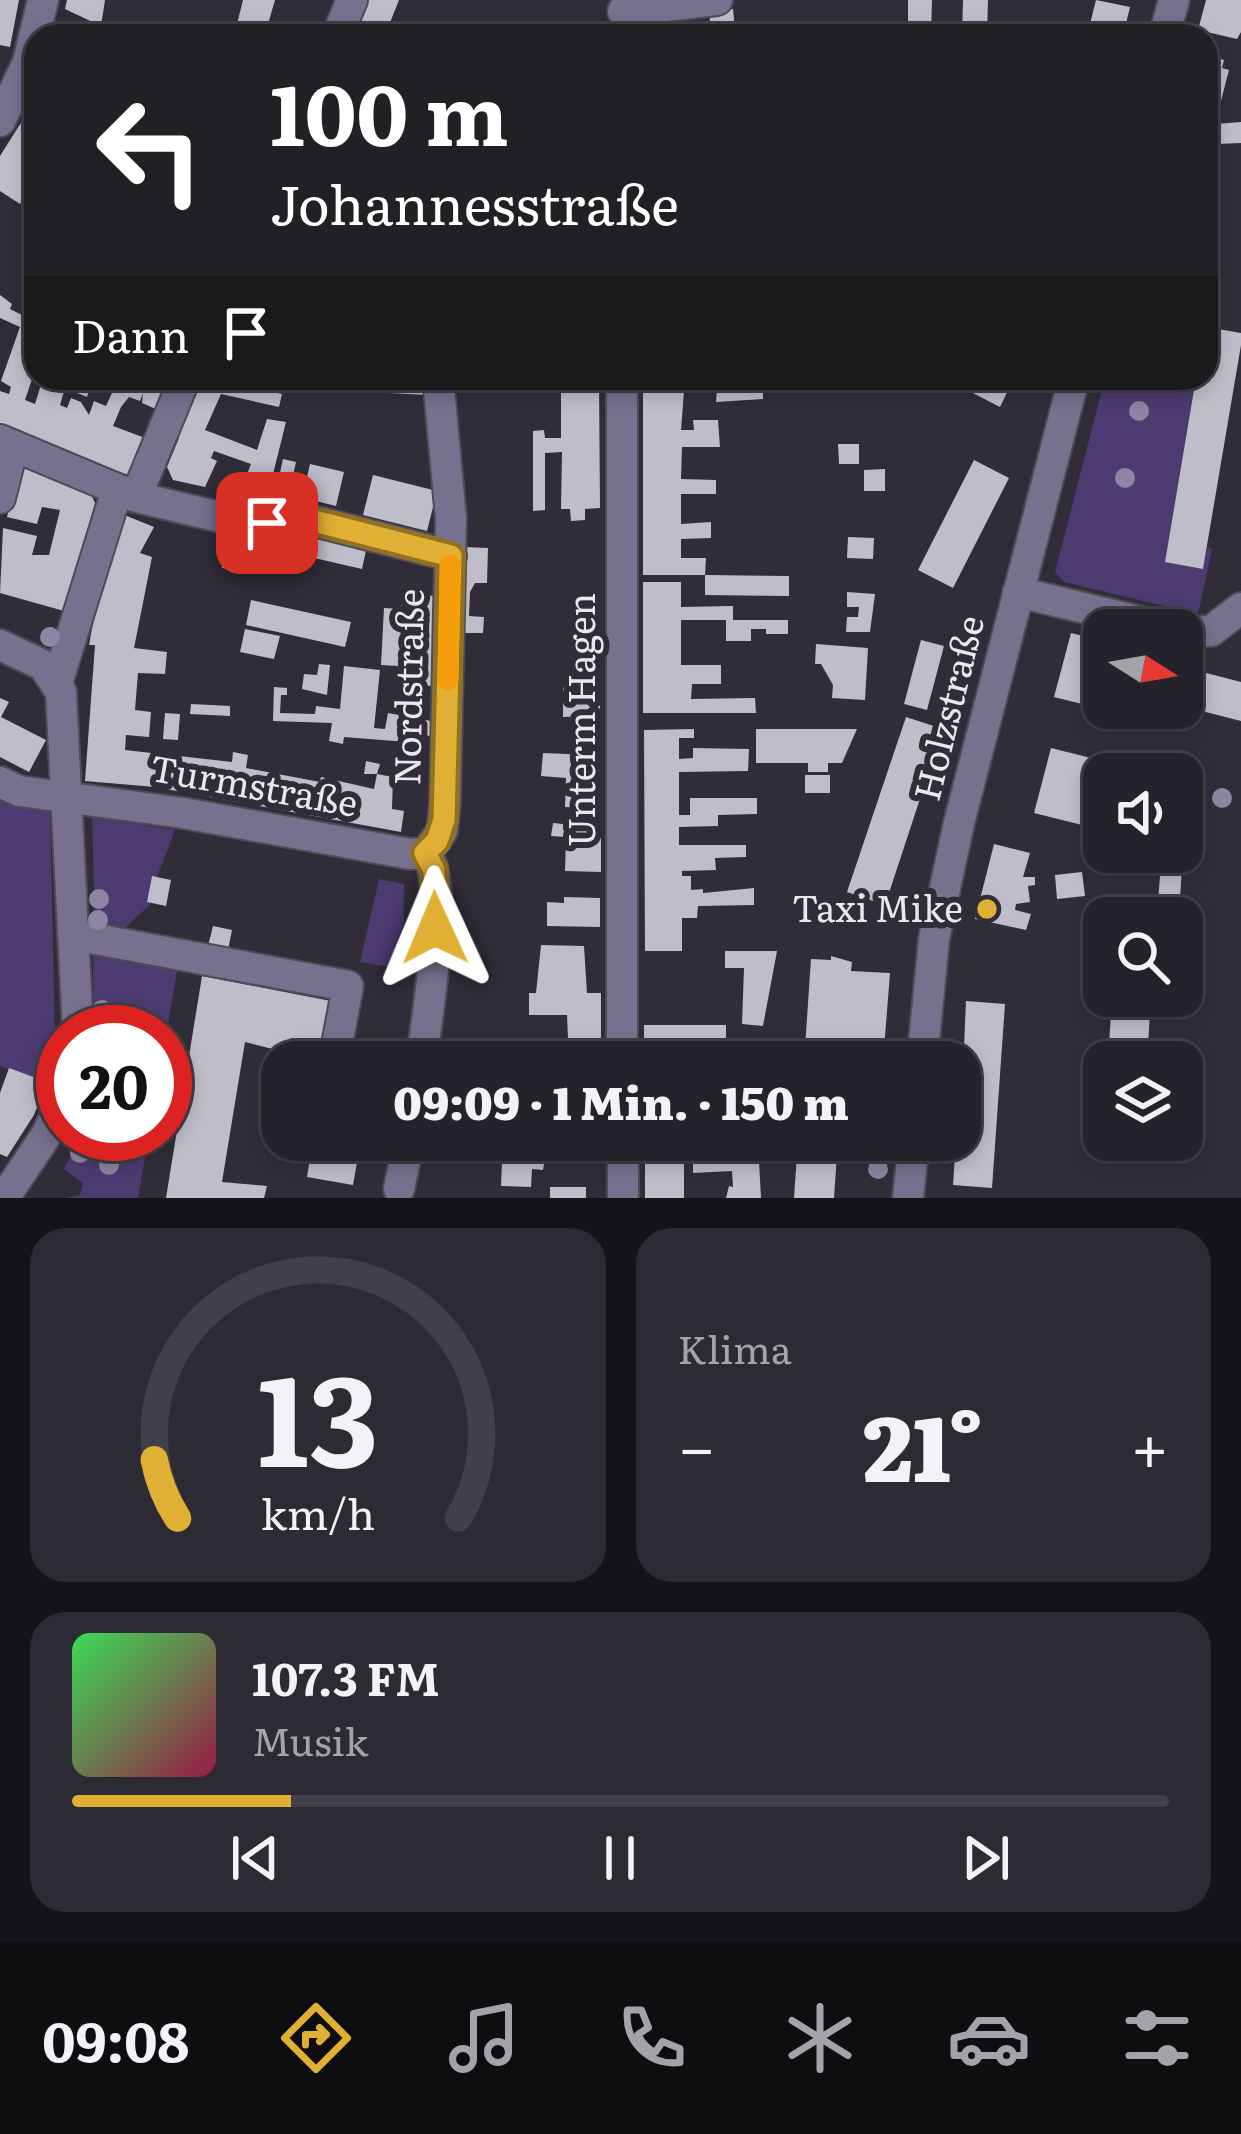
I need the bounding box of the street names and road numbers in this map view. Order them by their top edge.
street label: Nordstraße [378,588,435,786]
street label: Unterm Hagen [553,593,606,847]
street label: Holzstraße [898,609,995,806]
street label: Turmstraße [147,739,362,828]

